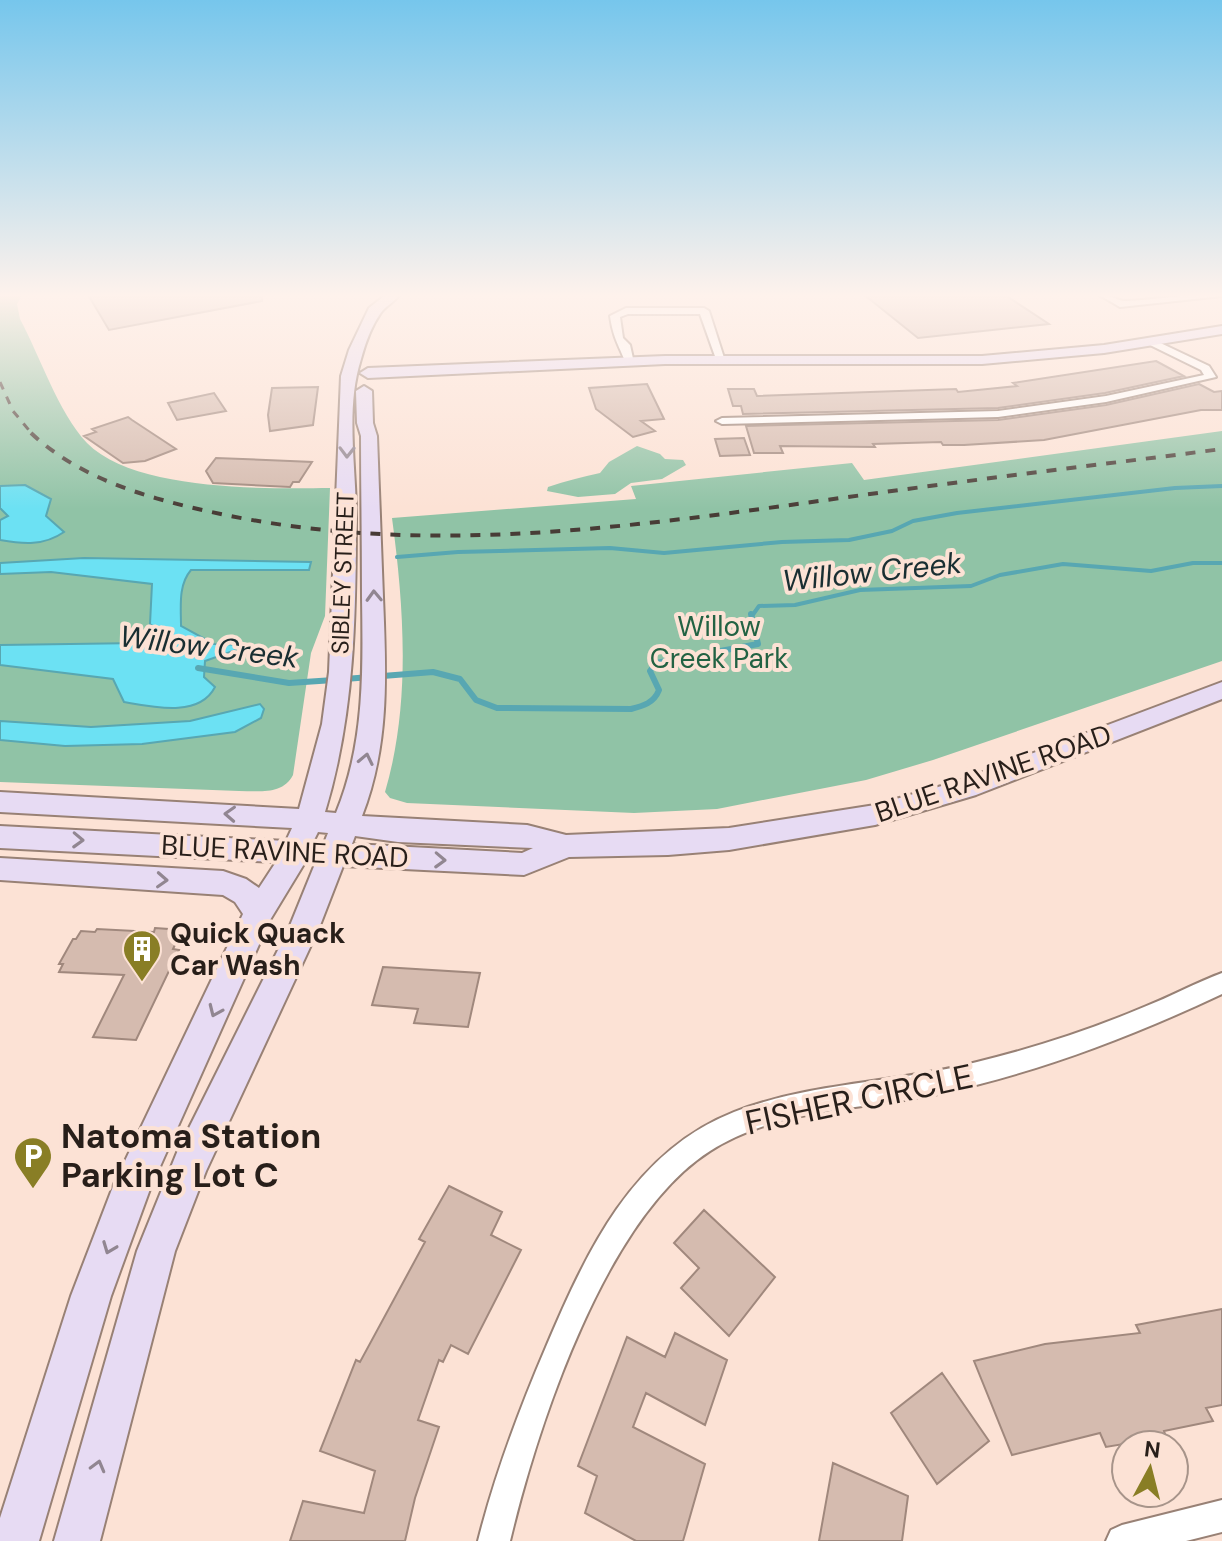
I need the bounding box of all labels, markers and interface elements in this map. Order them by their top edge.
one-way arrow [338,446,356,459]
street label: SIBLEY STREET [324,491,361,655]
water label: Willow Creek [780,543,964,600]
one-way arrow [366,589,383,602]
park label: Willow Creek Park [650,608,788,677]
water label: Willow Creek [117,616,301,677]
street label: BLUE RAVINE ROAD [870,716,1116,831]
one-way arrow [357,753,374,767]
one-way arrow [223,806,236,823]
street label: BLUE RAVINE ROAD [160,827,410,876]
one-way arrow [72,831,85,848]
one-way arrow [434,851,447,868]
one-way arrow [156,871,169,888]
place label: Quick Quack Car Wash [170,915,345,984]
building icon: Quick Quack Car Wash [121,928,163,983]
one-way arrow [209,1002,225,1017]
street label: FISHER CIRCLE [741,1053,977,1146]
place label: Natoma Station Parking Lot C [61,1114,321,1198]
parking icon: Natoma Station Parking Lot C [12,1135,54,1190]
one-way arrow [102,1240,119,1254]
north arrow [1110,1429,1190,1509]
text: N [1143,1434,1162,1465]
one-way arrow [89,1459,105,1473]

